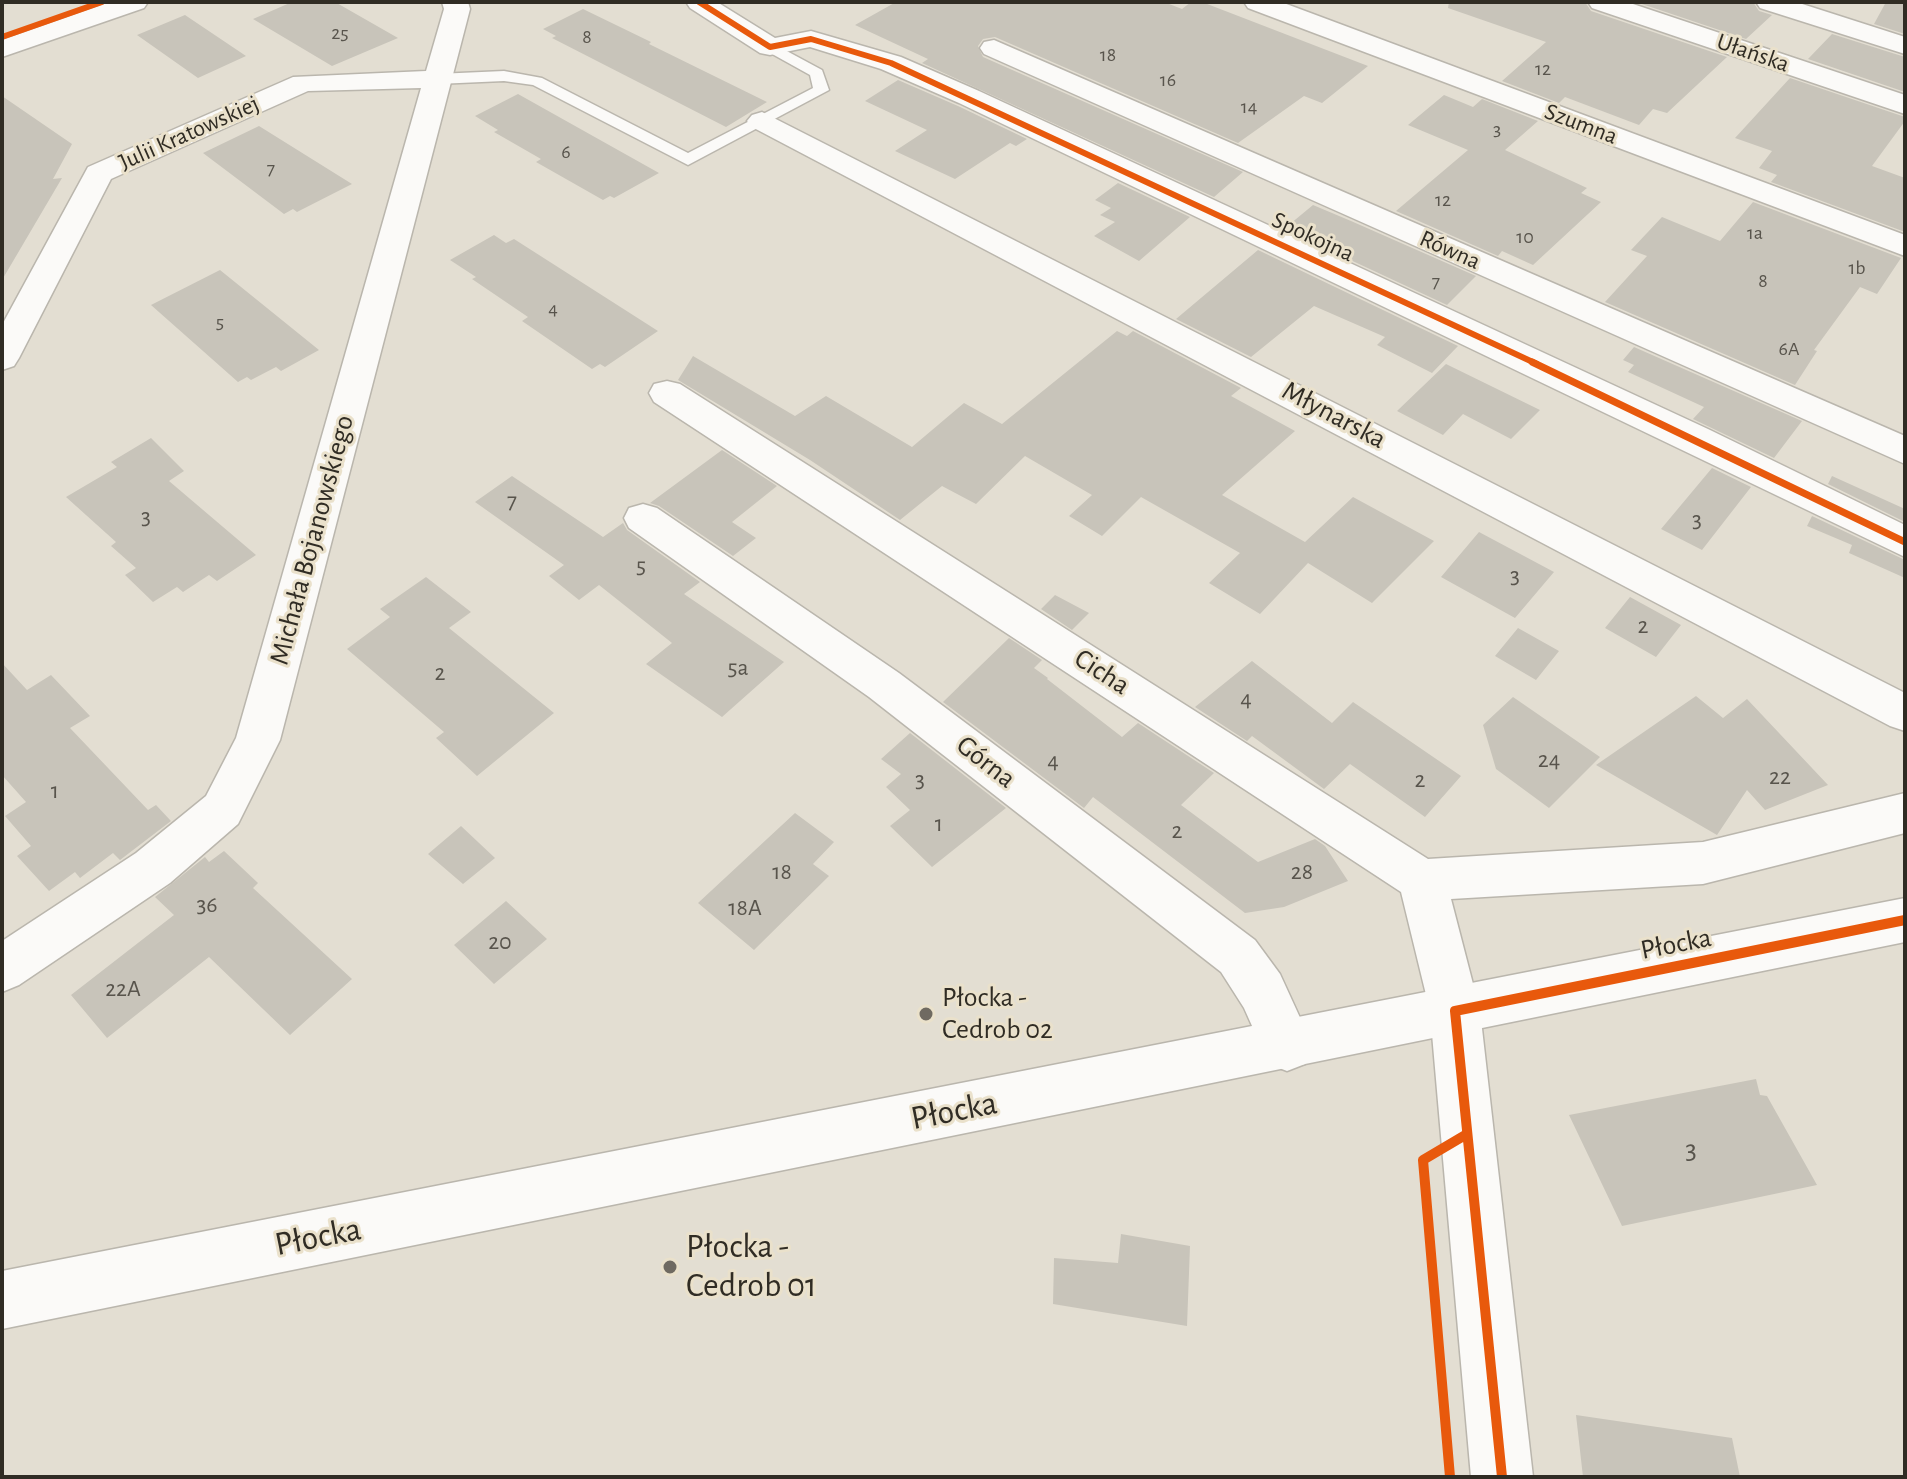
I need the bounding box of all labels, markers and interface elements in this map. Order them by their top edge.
house number: 25 [331,21,349,45]
house number: 8 [582,25,592,49]
street label: Ułańska [1713,27,1793,79]
house number: 18 [1100,43,1116,67]
house number: 12 [1535,57,1551,81]
house number: 16 [1160,68,1176,92]
street label: Julii Kratowskiej [114,89,264,177]
house number: 14 [1241,95,1257,119]
street label: Szumna [1541,97,1621,151]
house number: 3 [1493,117,1501,141]
house number: 6 [561,140,571,164]
house number: 7 [267,157,275,181]
house number: 12 [1435,188,1451,212]
street label: Spokojna [1267,205,1359,269]
house number: 1a [1747,221,1763,245]
street label: Równa [1415,224,1485,276]
house number: 10 [1516,225,1534,249]
house number: 1b [1848,256,1866,280]
house number: 8 [1758,269,1768,293]
house number: 7 [1432,270,1440,294]
house number: 4 [548,297,558,321]
house number: 5 [216,310,224,334]
house number: 6A [1779,337,1799,361]
street label: Młynarska [1276,374,1392,456]
street label: Michała Bojanowskiego [262,411,362,669]
house number: 7 [507,487,517,515]
house number: 3 [141,503,151,531]
house number: 3 [1692,506,1702,534]
house number: 5 [636,552,646,580]
house number: 3 [1510,562,1520,590]
house number: 2 [1638,612,1648,640]
street label: Cicha [1068,642,1136,702]
house number: 5a [727,654,749,682]
house number: 2 [435,659,445,687]
house number: 4 [1240,685,1252,713]
street label: Górna [950,728,1022,796]
house number: 24 [1538,746,1560,774]
house number: 4 [1047,747,1059,775]
house number: 22 [1769,763,1791,791]
house number: 3 [915,766,925,794]
house number: 2 [1415,766,1425,794]
house number: 1 [51,777,59,805]
house number: 1 [935,810,943,838]
house number: 2 [1172,817,1182,845]
house number: 18 [772,858,792,886]
house number: 28 [1291,858,1313,886]
house number: 36 [196,891,218,919]
house number: 18A [728,894,762,922]
street label: Płocka [1638,921,1714,967]
house number: 20 [488,928,512,956]
house number: 22A [105,975,141,1003]
place label: Płocka - Cedrob 02 [942,981,1053,1047]
marker: Płocka - Cedrob 02 [917,1005,935,1023]
street label: Płocka [907,1083,1001,1139]
house number: 3 [1685,1133,1697,1167]
street label: Płocka [271,1209,365,1265]
place label: Płocka - Cedrob 01 [686,1227,817,1306]
marker: Płocka - Cedrob 01 [661,1258,679,1276]

